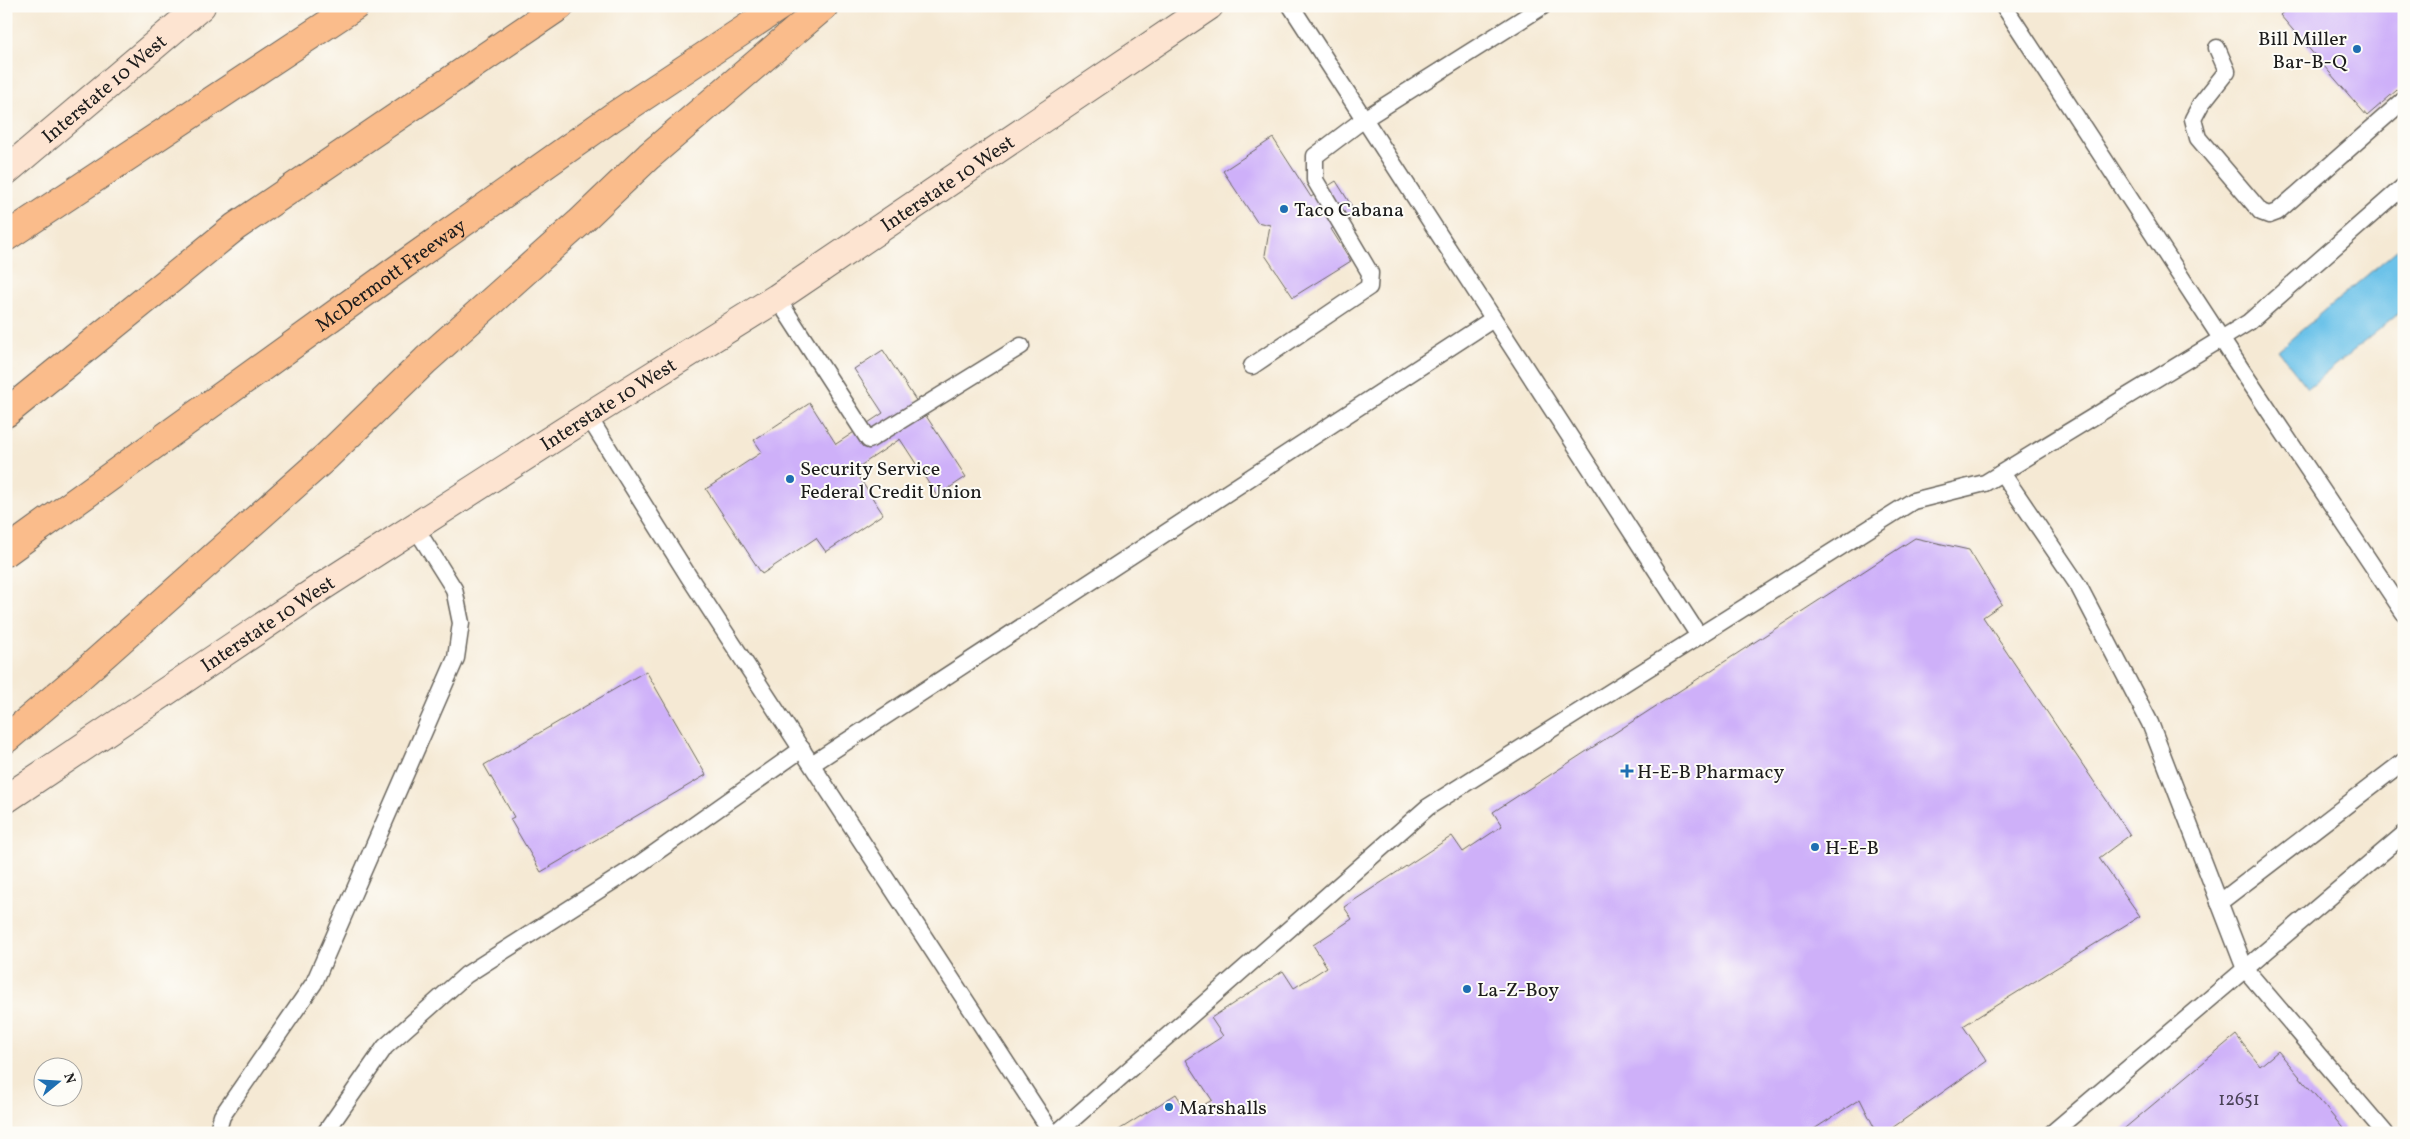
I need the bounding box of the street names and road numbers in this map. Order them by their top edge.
street label: Interstate 10 West [36,29,174,151]
street label: Interstate 10 West [876,129,1021,240]
street label: McDermott Freeway [310,213,473,340]
street label: Interstate 10 West [535,352,682,459]
street label: Interstate 10 West [196,570,341,680]

